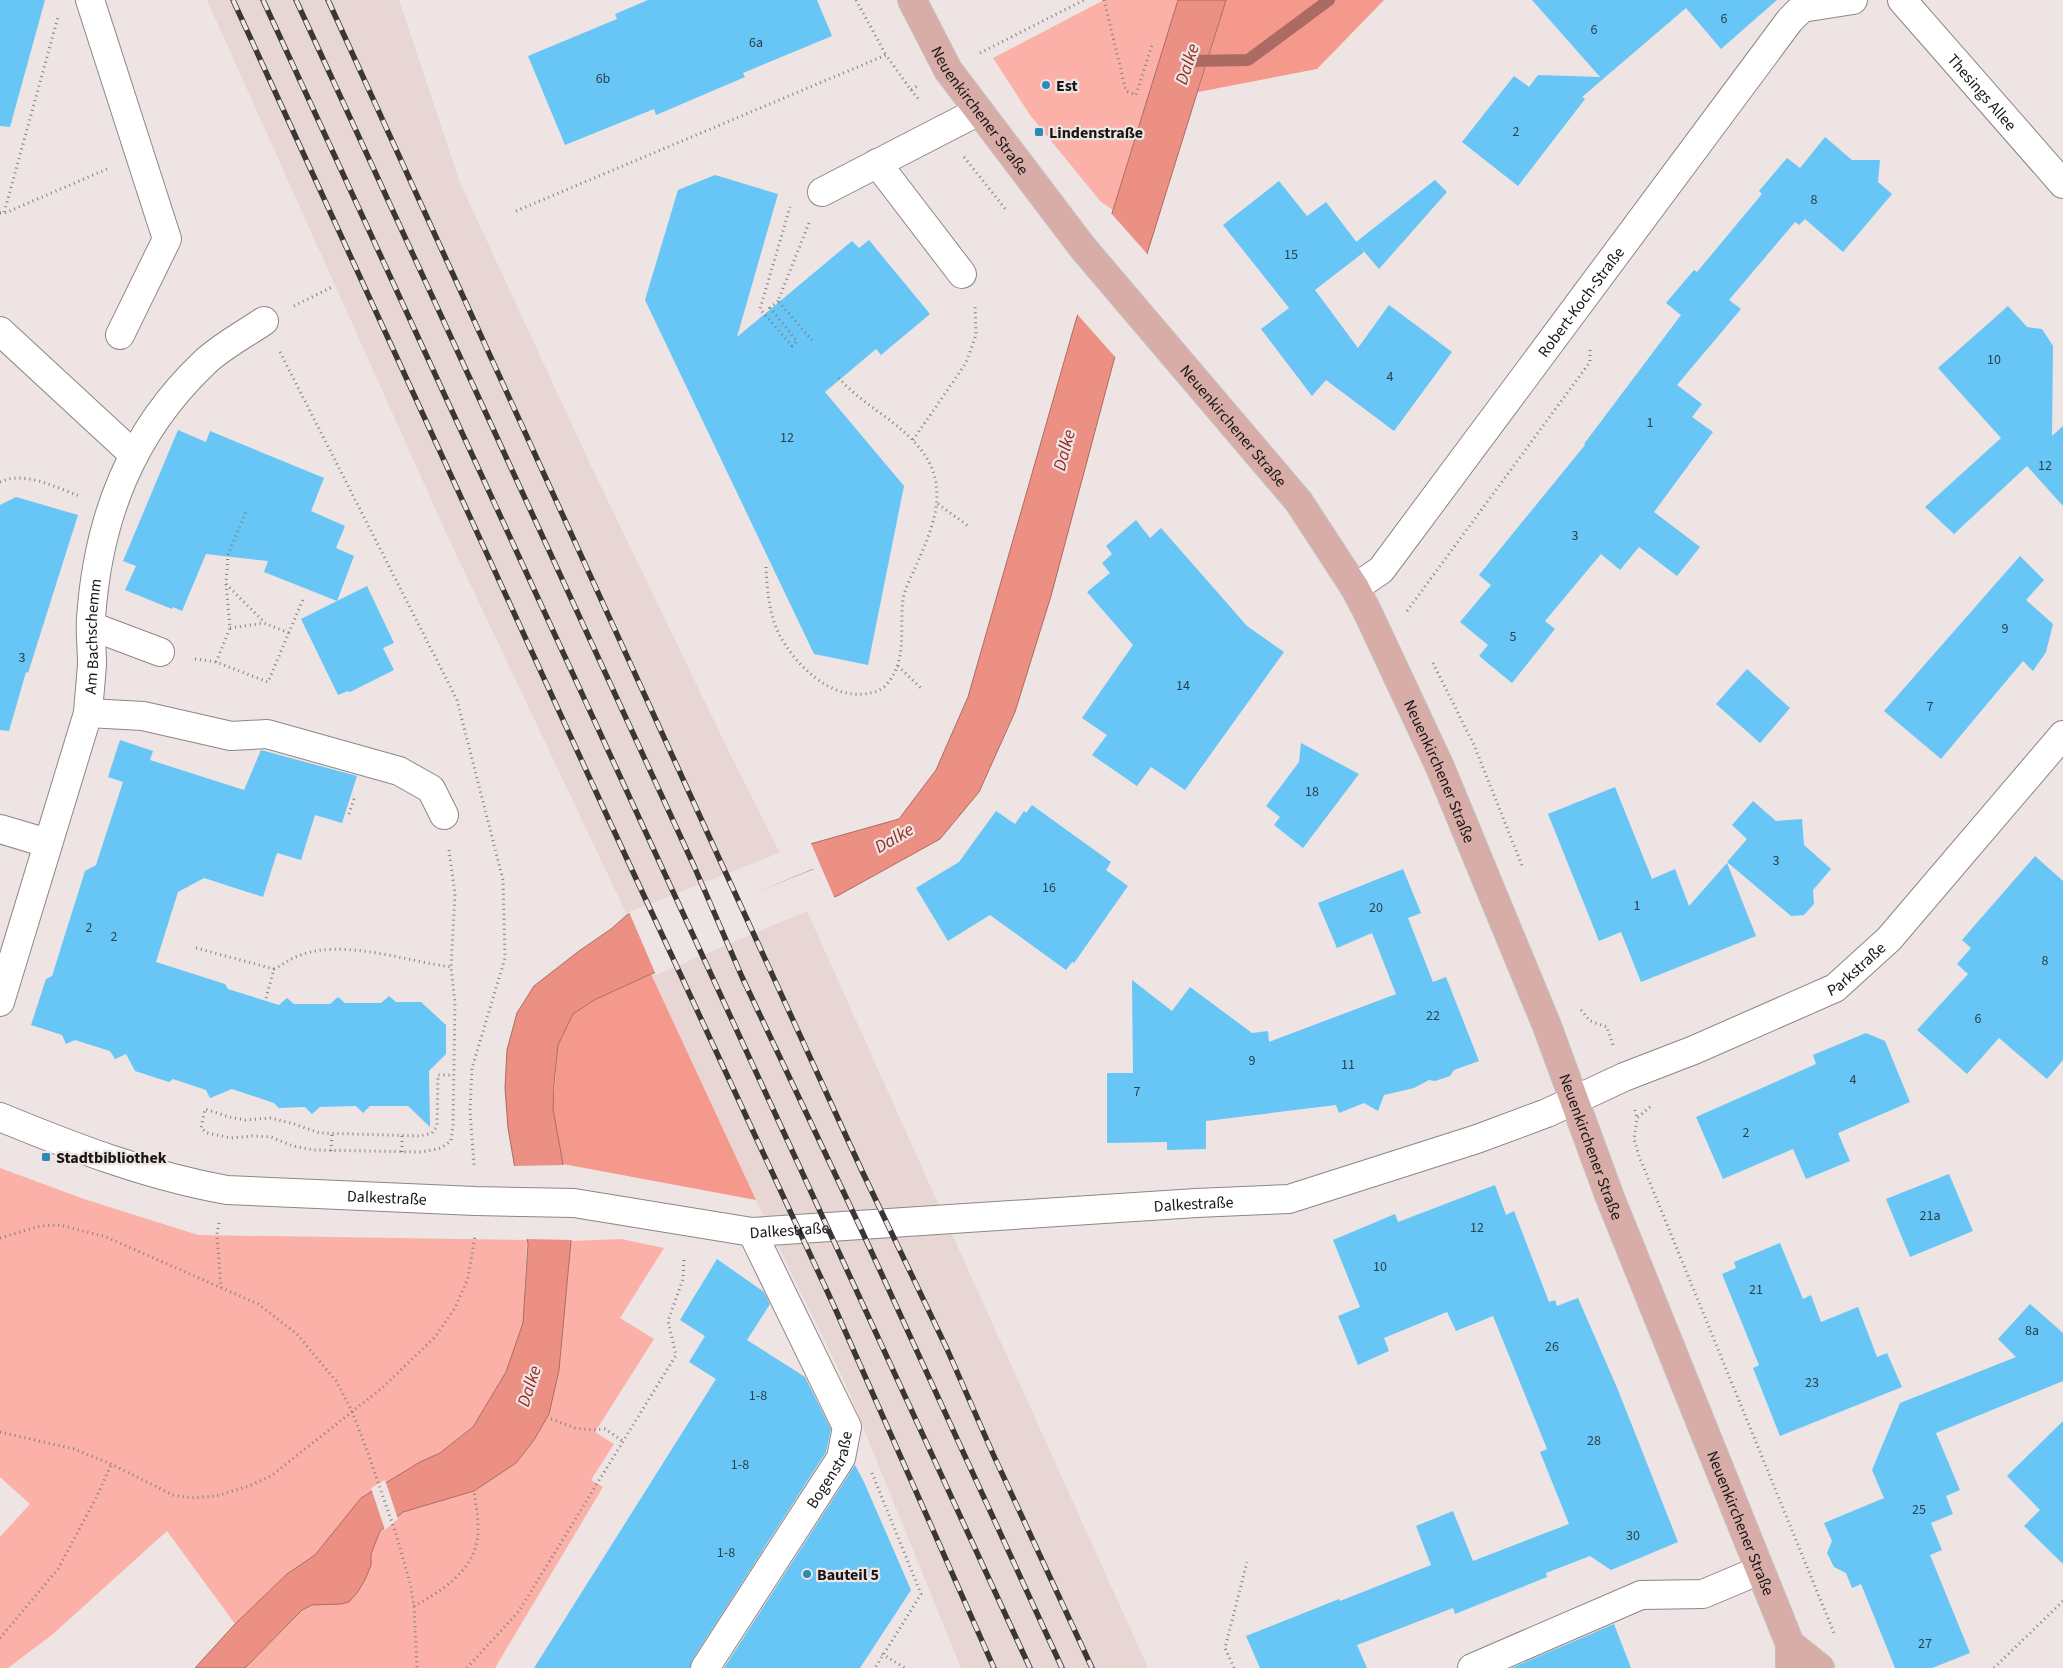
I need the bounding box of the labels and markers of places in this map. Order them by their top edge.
place label: Est [1056,75,1078,97]
marker: Est [1040,79,1052,91]
place label: Lindenstraße [1049,122,1143,144]
marker: Lindenstraße [1033,126,1045,138]
place label: Stadtbibliothek [56,1147,167,1169]
marker: Stadtbibliothek [40,1151,52,1163]
place label: Bauteil 5 [817,1564,879,1586]
marker: Bauteil 5 [801,1568,813,1580]

